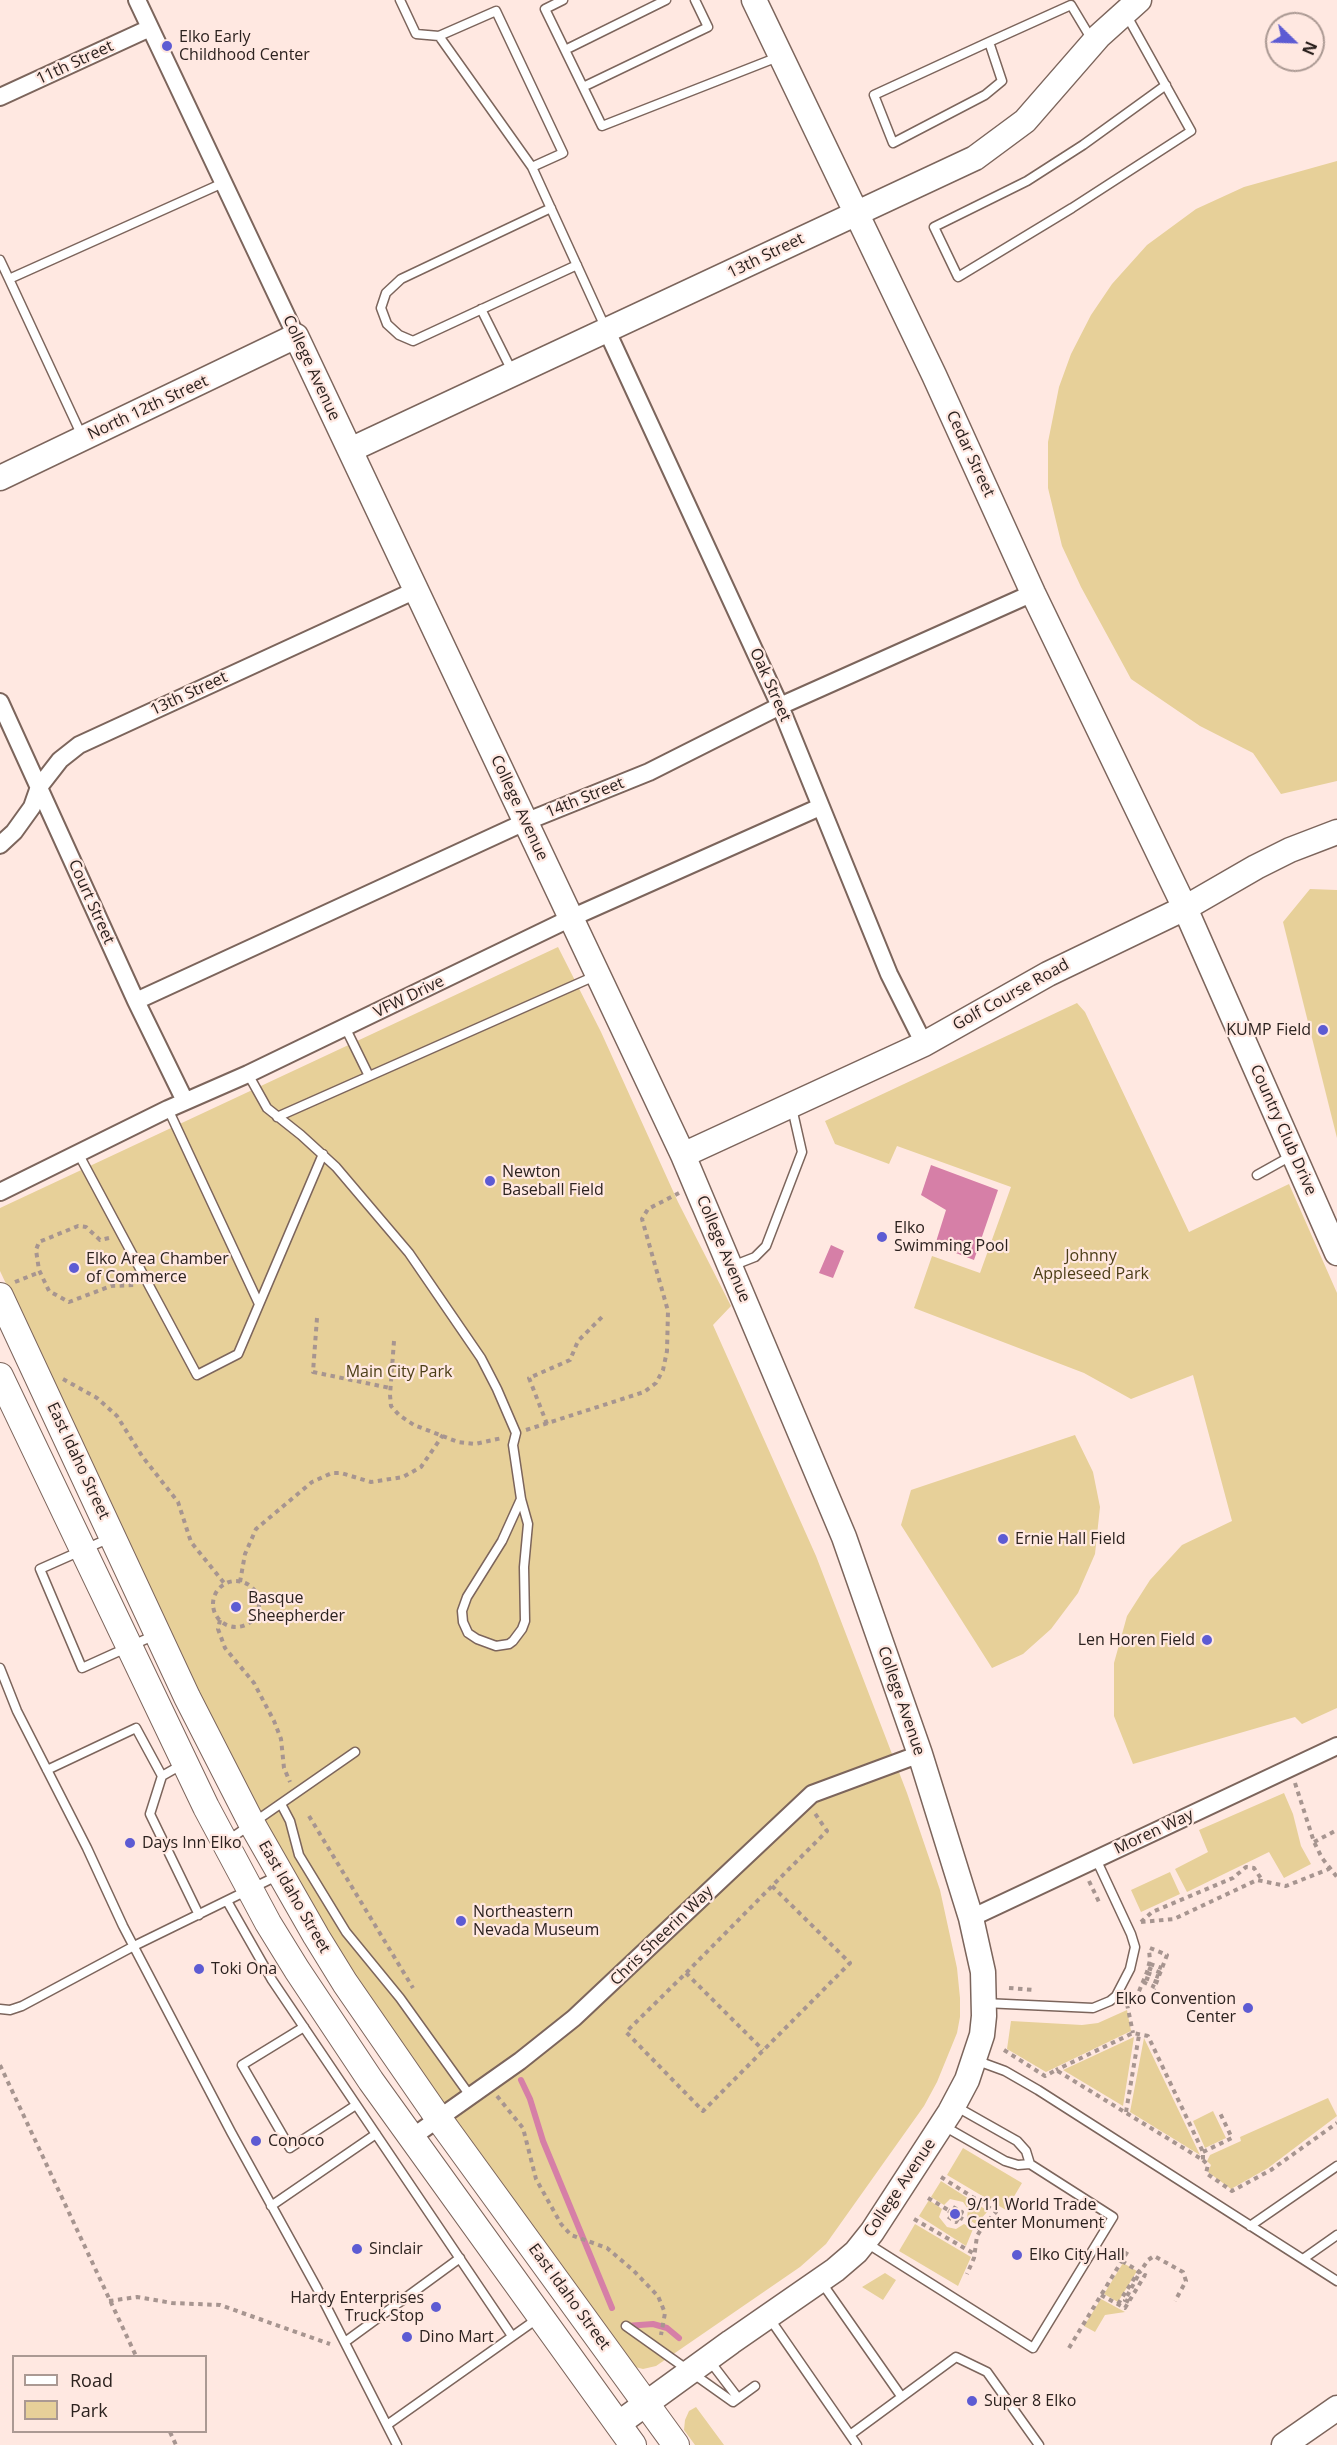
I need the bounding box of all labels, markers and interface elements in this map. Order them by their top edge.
north arrow [1265,12,1325,72]
place label: Elko Early Childhood Center [179,27,310,65]
street label: 11th Street [33,37,117,89]
text: N [1297,38,1322,59]
marker: Elko Early Childhood Center [160,39,174,53]
street label: 13th Street [725,229,807,283]
street label: College Avenue [278,312,344,424]
street label: North 12th Street [85,372,211,444]
street label: Cedar Street [942,408,998,500]
street label: Oak Street [745,645,795,725]
street label: 13th Street [147,668,231,720]
street label: College Avenue [486,752,552,864]
street label: 14th Street [543,774,627,822]
street label: Court Street [64,857,118,947]
street label: Golf Course Road [950,955,1072,1035]
street label: VFW Drive [371,972,447,1022]
place label: KUMP Field [1226,1020,1311,1040]
marker: KUMP Field [1316,1023,1330,1037]
street label: Country Club Drive [1246,1062,1320,1198]
place label: Newton Baseball Field [502,1162,604,1200]
marker: Newton Baseball Field [483,1174,497,1188]
street label: College Avenue [692,1193,754,1305]
place label: Elko Swimming Pool [894,1218,1008,1256]
marker: Elko Swimming Pool [875,1230,889,1244]
park label: Johnny Appleseed Park [1033,1246,1149,1284]
place label: Elko Area Chamber of Commerce [86,1249,229,1287]
marker: Elko Area Chamber of Commerce [67,1261,81,1275]
park label: Main City Park [346,1362,452,1382]
street label: East Idaho Street [43,1400,113,1522]
place label: Ernie Hall Field [1015,1529,1125,1549]
marker: Ernie Hall Field [996,1532,1010,1546]
place label: Basque Sheepherder [248,1588,345,1626]
marker: Basque Sheepherder [229,1600,243,1614]
place label: Len Horen Field [1078,1630,1195,1650]
marker: Len Horen Field [1200,1633,1214,1647]
street label: College Avenue [873,1644,929,1758]
street label: Moren Way [1111,1805,1197,1859]
place label: Days Inn Elko [142,1833,242,1853]
marker: Days Inn Elko [123,1836,137,1850]
street label: East Idaho Street [254,1837,334,1957]
street label: Chris Sheerin Way [607,1882,717,1990]
place label: Northeastern Nevada Museum [473,1902,599,1940]
marker: Northeastern Nevada Museum [454,1914,468,1928]
place label: Toki Ona [211,1959,277,1979]
marker: Toki Ona [192,1962,206,1976]
place label: Elko Convention Center [1115,1989,1236,2027]
marker: Elko Convention Center [1241,2001,1255,2015]
place label: Conoco [268,2131,324,2151]
marker: Conoco [249,2134,263,2148]
street label: College Avenue [860,2135,940,2241]
place label: 9/11 World Trade Center Monument [967,2195,1104,2233]
marker: 9/11 World Trade Center Monument [948,2207,962,2221]
place label: Sinclair [369,2239,423,2259]
street label: East Idaho Street [524,2240,614,2354]
marker: Sinclair [350,2242,364,2256]
place label: Elko City Hall [1029,2245,1125,2265]
marker: Elko City Hall [1010,2248,1024,2262]
place label: Hardy Enterprises Truck Stop [290,2288,424,2326]
marker: Hardy Enterprises Truck Stop [429,2300,443,2314]
place label: Dino Mart [419,2327,494,2347]
marker: Dino Mart [400,2330,414,2344]
legend [12,2355,207,2433]
text: Road [70,2368,113,2392]
place label: Super 8 Elko [984,2391,1076,2411]
marker: Super 8 Elko [965,2394,979,2408]
text: Park [70,2398,108,2422]

